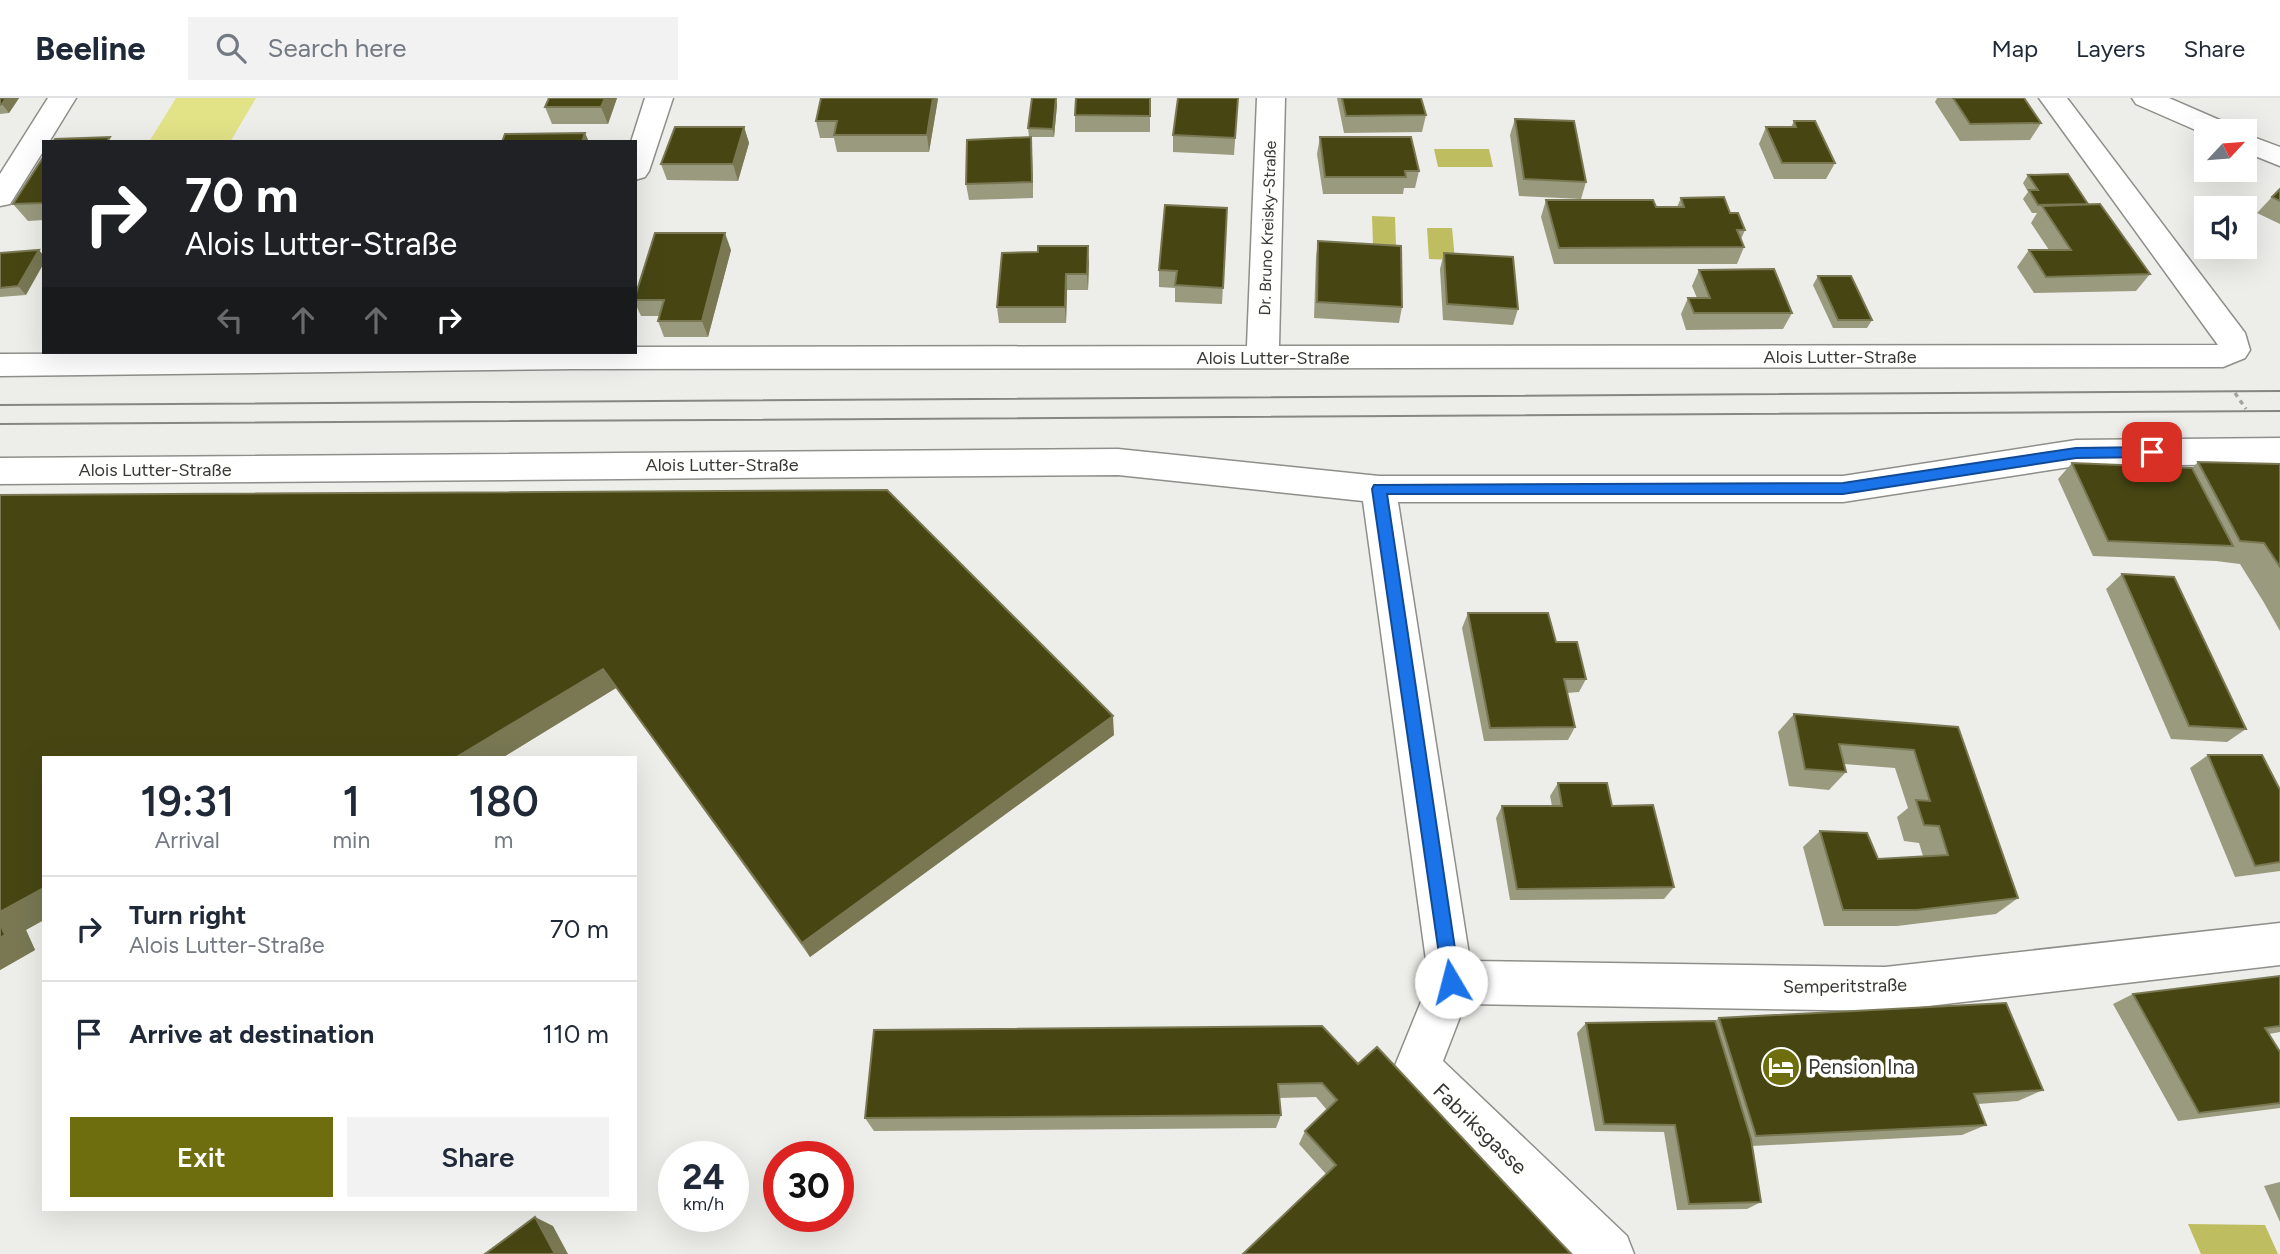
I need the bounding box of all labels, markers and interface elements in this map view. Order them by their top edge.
search box [188,17,678,80]
text: Beeline [35,29,146,68]
icon: search [212,29,250,67]
text: Search here [268,32,406,64]
text: Map [1991,34,2038,63]
text: Layers [2076,34,2145,63]
text: Share [2183,34,2245,63]
north arrow [2194,119,2258,182]
map controls [2194,119,2257,259]
street label: Dr. Bruno Kreisky-Straße [1255,140,1280,316]
text: 70 m [185,165,298,224]
icon: right [70,168,161,259]
button: sound [2194,196,2257,259]
text: Alois Lutter-Straße [185,225,457,263]
icon: left [211,301,249,339]
icon: ahead [284,301,322,339]
icon: ahead [357,301,395,339]
icon: right [430,301,468,339]
street label: Alois Lutter-Straße [1763,346,1917,368]
street label: Alois Lutter-Straße [1196,347,1350,369]
pin [2122,422,2182,482]
icon: arrive [2133,433,2171,471]
street label: Alois Lutter-Straße [645,454,799,476]
street label: Alois Lutter-Straße [78,459,232,481]
text: 19:31 [140,776,234,827]
text: 1 [343,776,360,827]
text: 180 [468,776,539,827]
text: Arrival [155,826,220,854]
text: min [333,826,370,854]
text: m [494,826,513,854]
text: Turn right [129,899,246,931]
icon: right [70,910,108,948]
text: 70 m [550,913,609,945]
text: Alois Lutter-Straße [129,931,325,959]
position arrow [1414,945,1488,1019]
street label: Semperitstraße [1783,974,1907,998]
icon: arrive [70,1015,108,1053]
text: Arrive at destination [129,1018,374,1050]
text: 110 m [542,1018,609,1050]
hotel icon: Pension Ina [1760,1046,1802,1088]
place label: Pension Ina [1808,1054,1915,1079]
street label: Fabriksgasse [1428,1078,1532,1179]
button: Exit [70,1117,333,1197]
button: Share [347,1117,609,1197]
speed limit sign: 30 [763,1141,854,1232]
text: 24 [682,1156,725,1198]
text: km/h [683,1193,724,1215]

